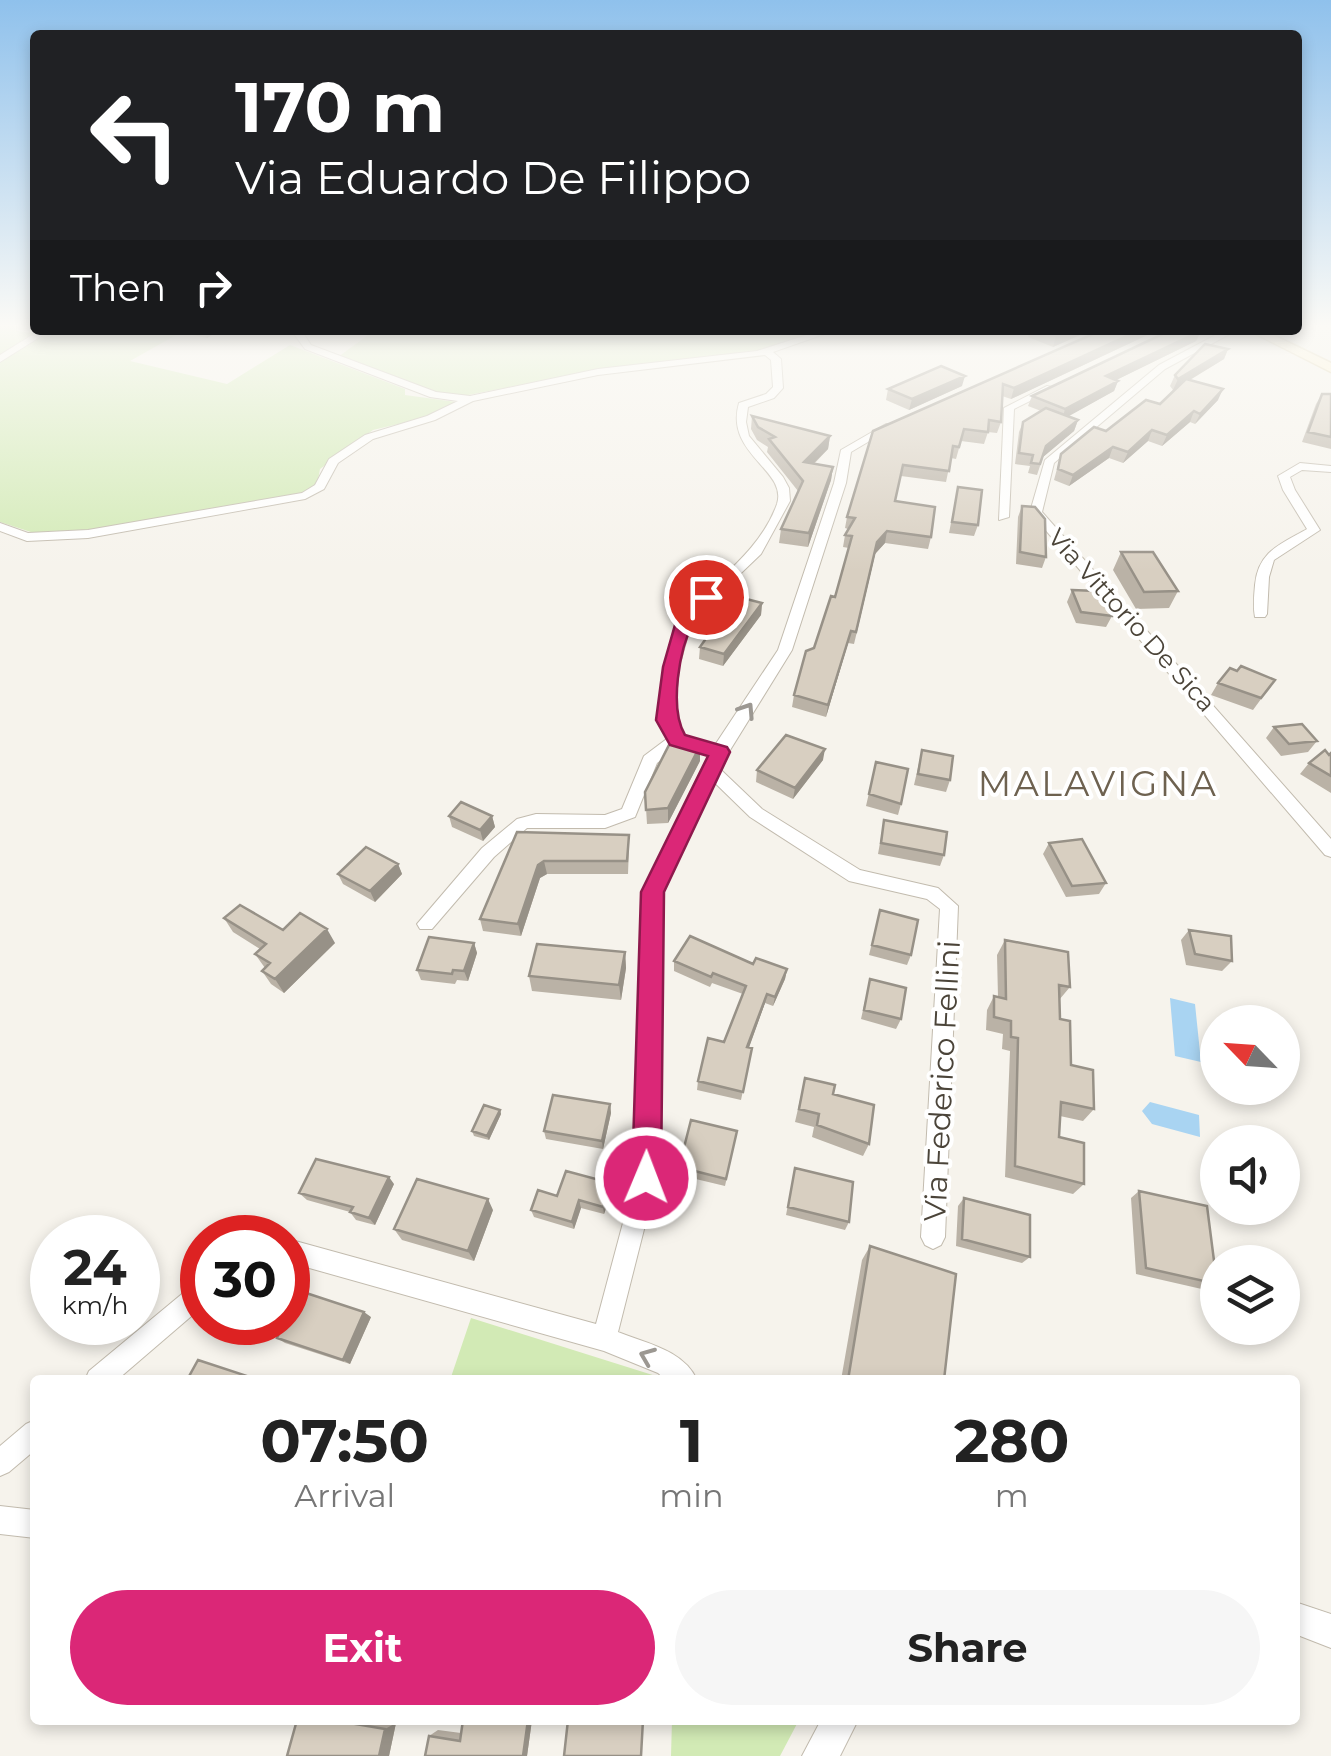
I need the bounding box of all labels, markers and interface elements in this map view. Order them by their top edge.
text: 170 m [235,64,445,150]
icon: left [70,70,200,200]
text: Via Eduardo De Filippo [235,150,751,205]
icon: right [186,260,241,315]
text: Then [70,264,166,311]
street label: Via Vittorio De Sica [1042,522,1222,718]
pin [664,555,749,640]
icon: arrive [679,570,734,625]
one-way arrow [734,703,753,721]
district label: MALAVIGNA [978,762,1218,805]
street label: Via Federico Fellini [916,940,968,1222]
north arrow [1200,1005,1300,1105]
map controls [1200,1005,1300,1345]
button: sound [1200,1125,1300,1225]
position arrow [594,1126,698,1230]
speed limit sign: 30 [180,1215,310,1345]
text: 24 [63,1237,127,1298]
button: layers [1200,1245,1300,1345]
text: km/h [62,1290,128,1320]
one-way arrow [639,1347,656,1367]
text: 07:50 [260,1404,429,1477]
text: 1 [680,1404,703,1477]
text: 280 [954,1404,1070,1477]
text: Arrival [294,1476,395,1515]
text: min [659,1476,724,1515]
text: m [995,1476,1029,1515]
button: Exit [70,1590,655,1705]
button: Share [675,1590,1260,1705]

